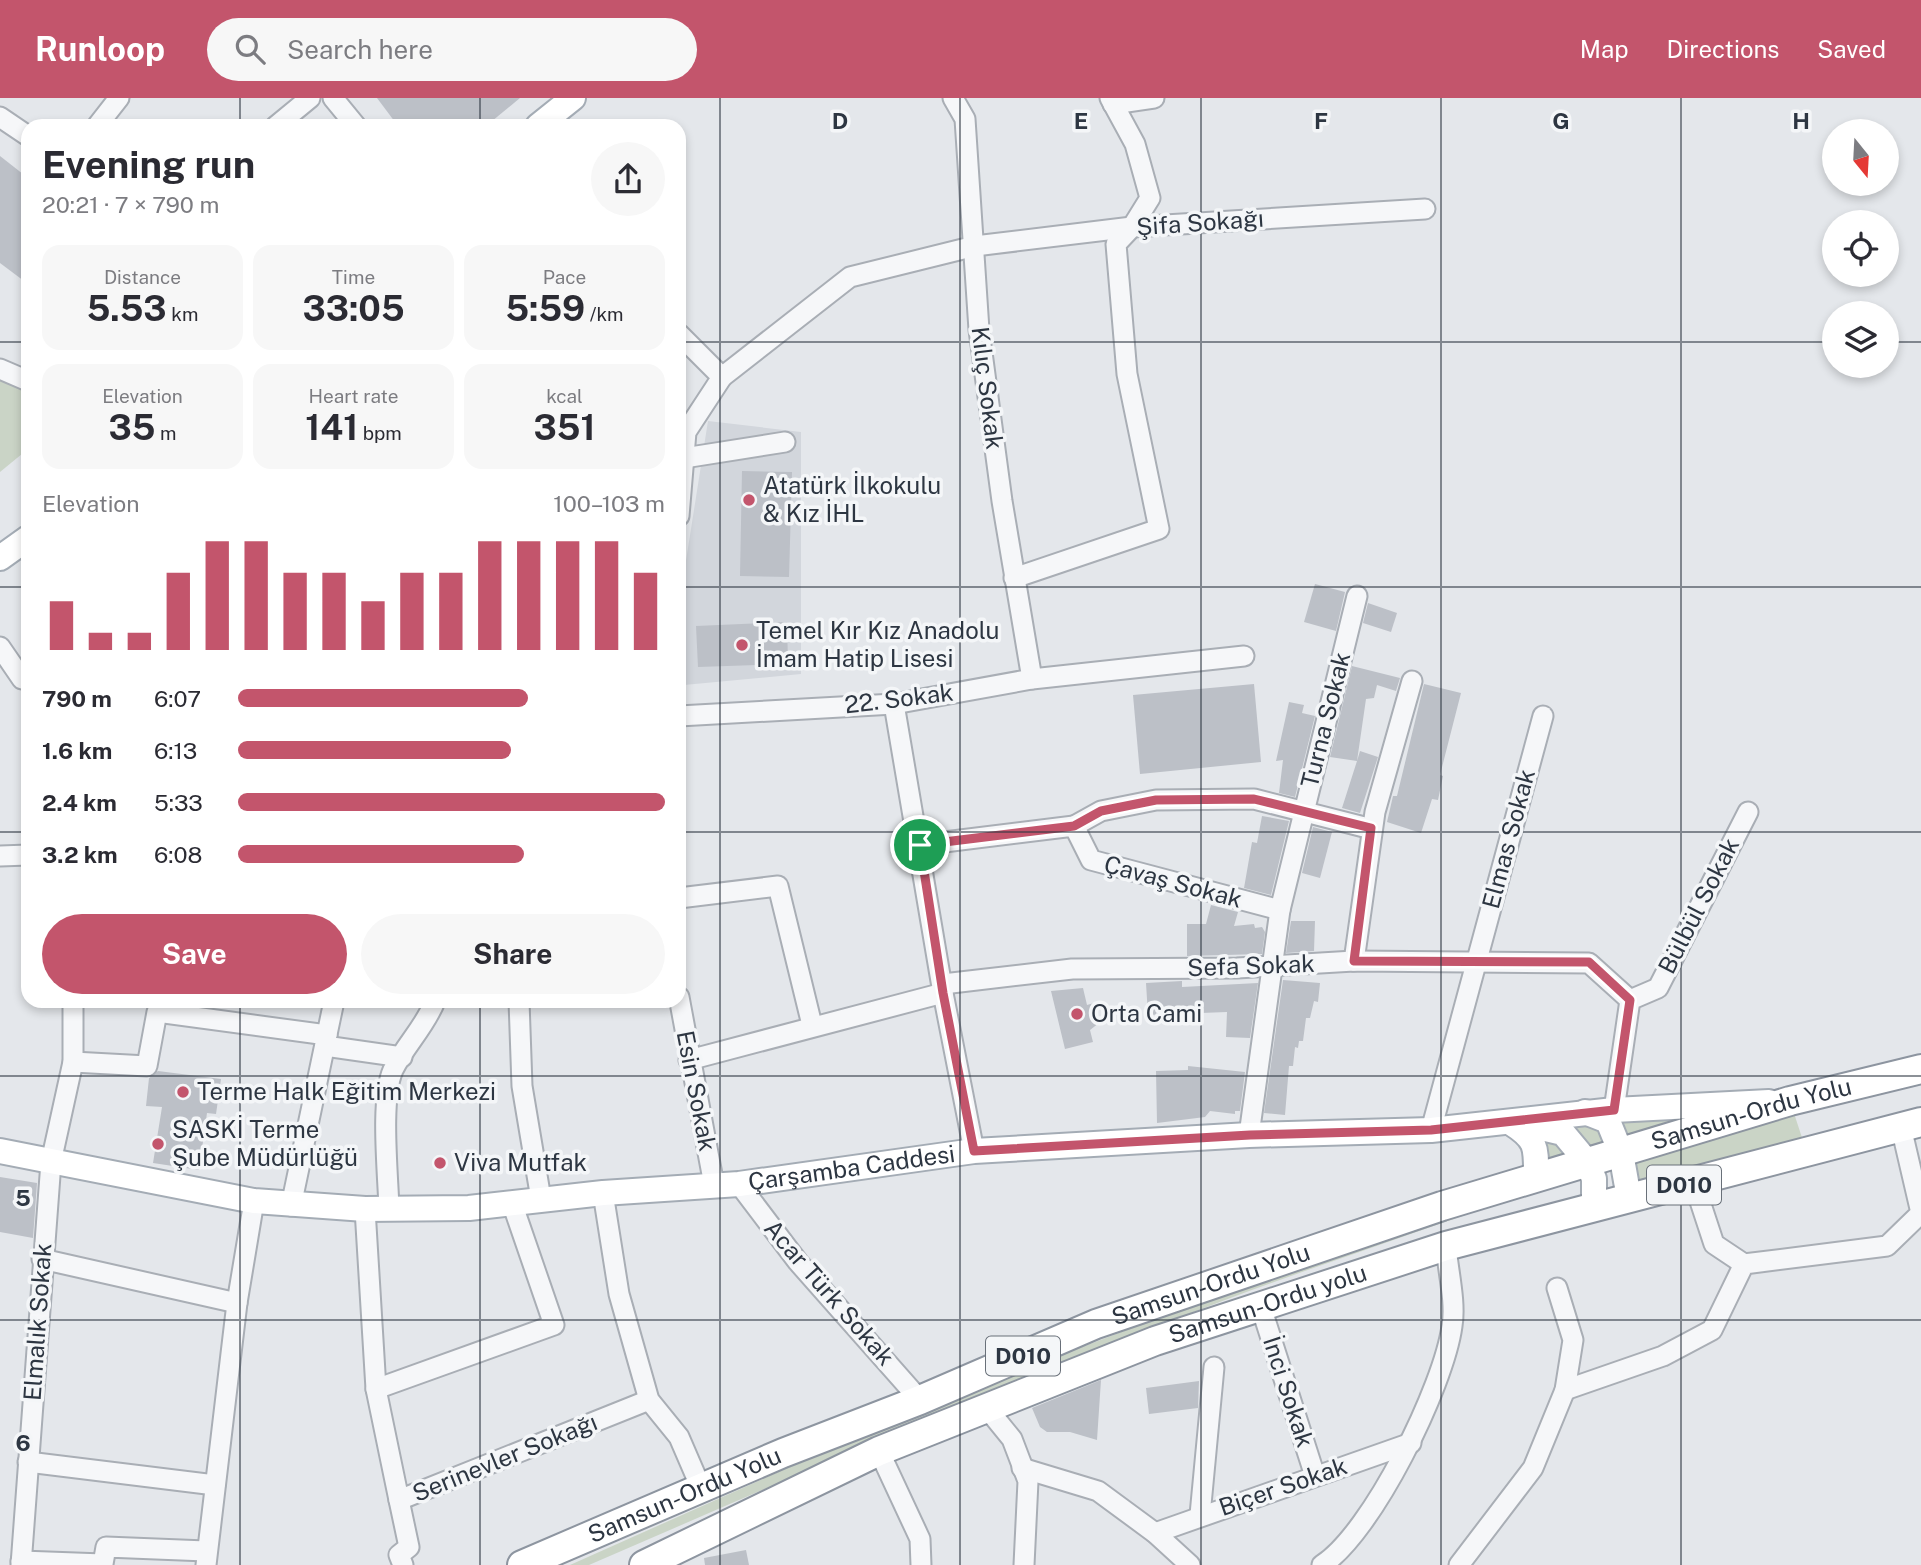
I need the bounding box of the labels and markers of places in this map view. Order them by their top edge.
place label: Atatürk İlkokulu & Kız İHL [763,471,941,527]
marker: Atatürk İlkokulu & Kız İHL [741,492,757,508]
place label: Temel Kır Kız Anadolu İmam Hatip Lisesi [756,616,1000,672]
marker: Temel Kır Kız Anadolu İmam Hatip Lisesi [734,637,750,653]
pin [890,815,950,875]
place label: Orta Cami [1091,999,1202,1027]
marker: Orta Cami [1069,1006,1085,1022]
place label: Terme Halk Eğitim Merkezi [197,1077,496,1105]
marker: Terme Halk Eğitim Merkezi [175,1084,191,1100]
place label: SASKİ Terme Şube Müdürlüğü [172,1115,358,1171]
marker: SASKİ Terme Şube Müdürlüğü [150,1136,166,1152]
place label: Viva Mutfak [454,1148,587,1176]
marker: Viva Mutfak [432,1155,448,1171]

